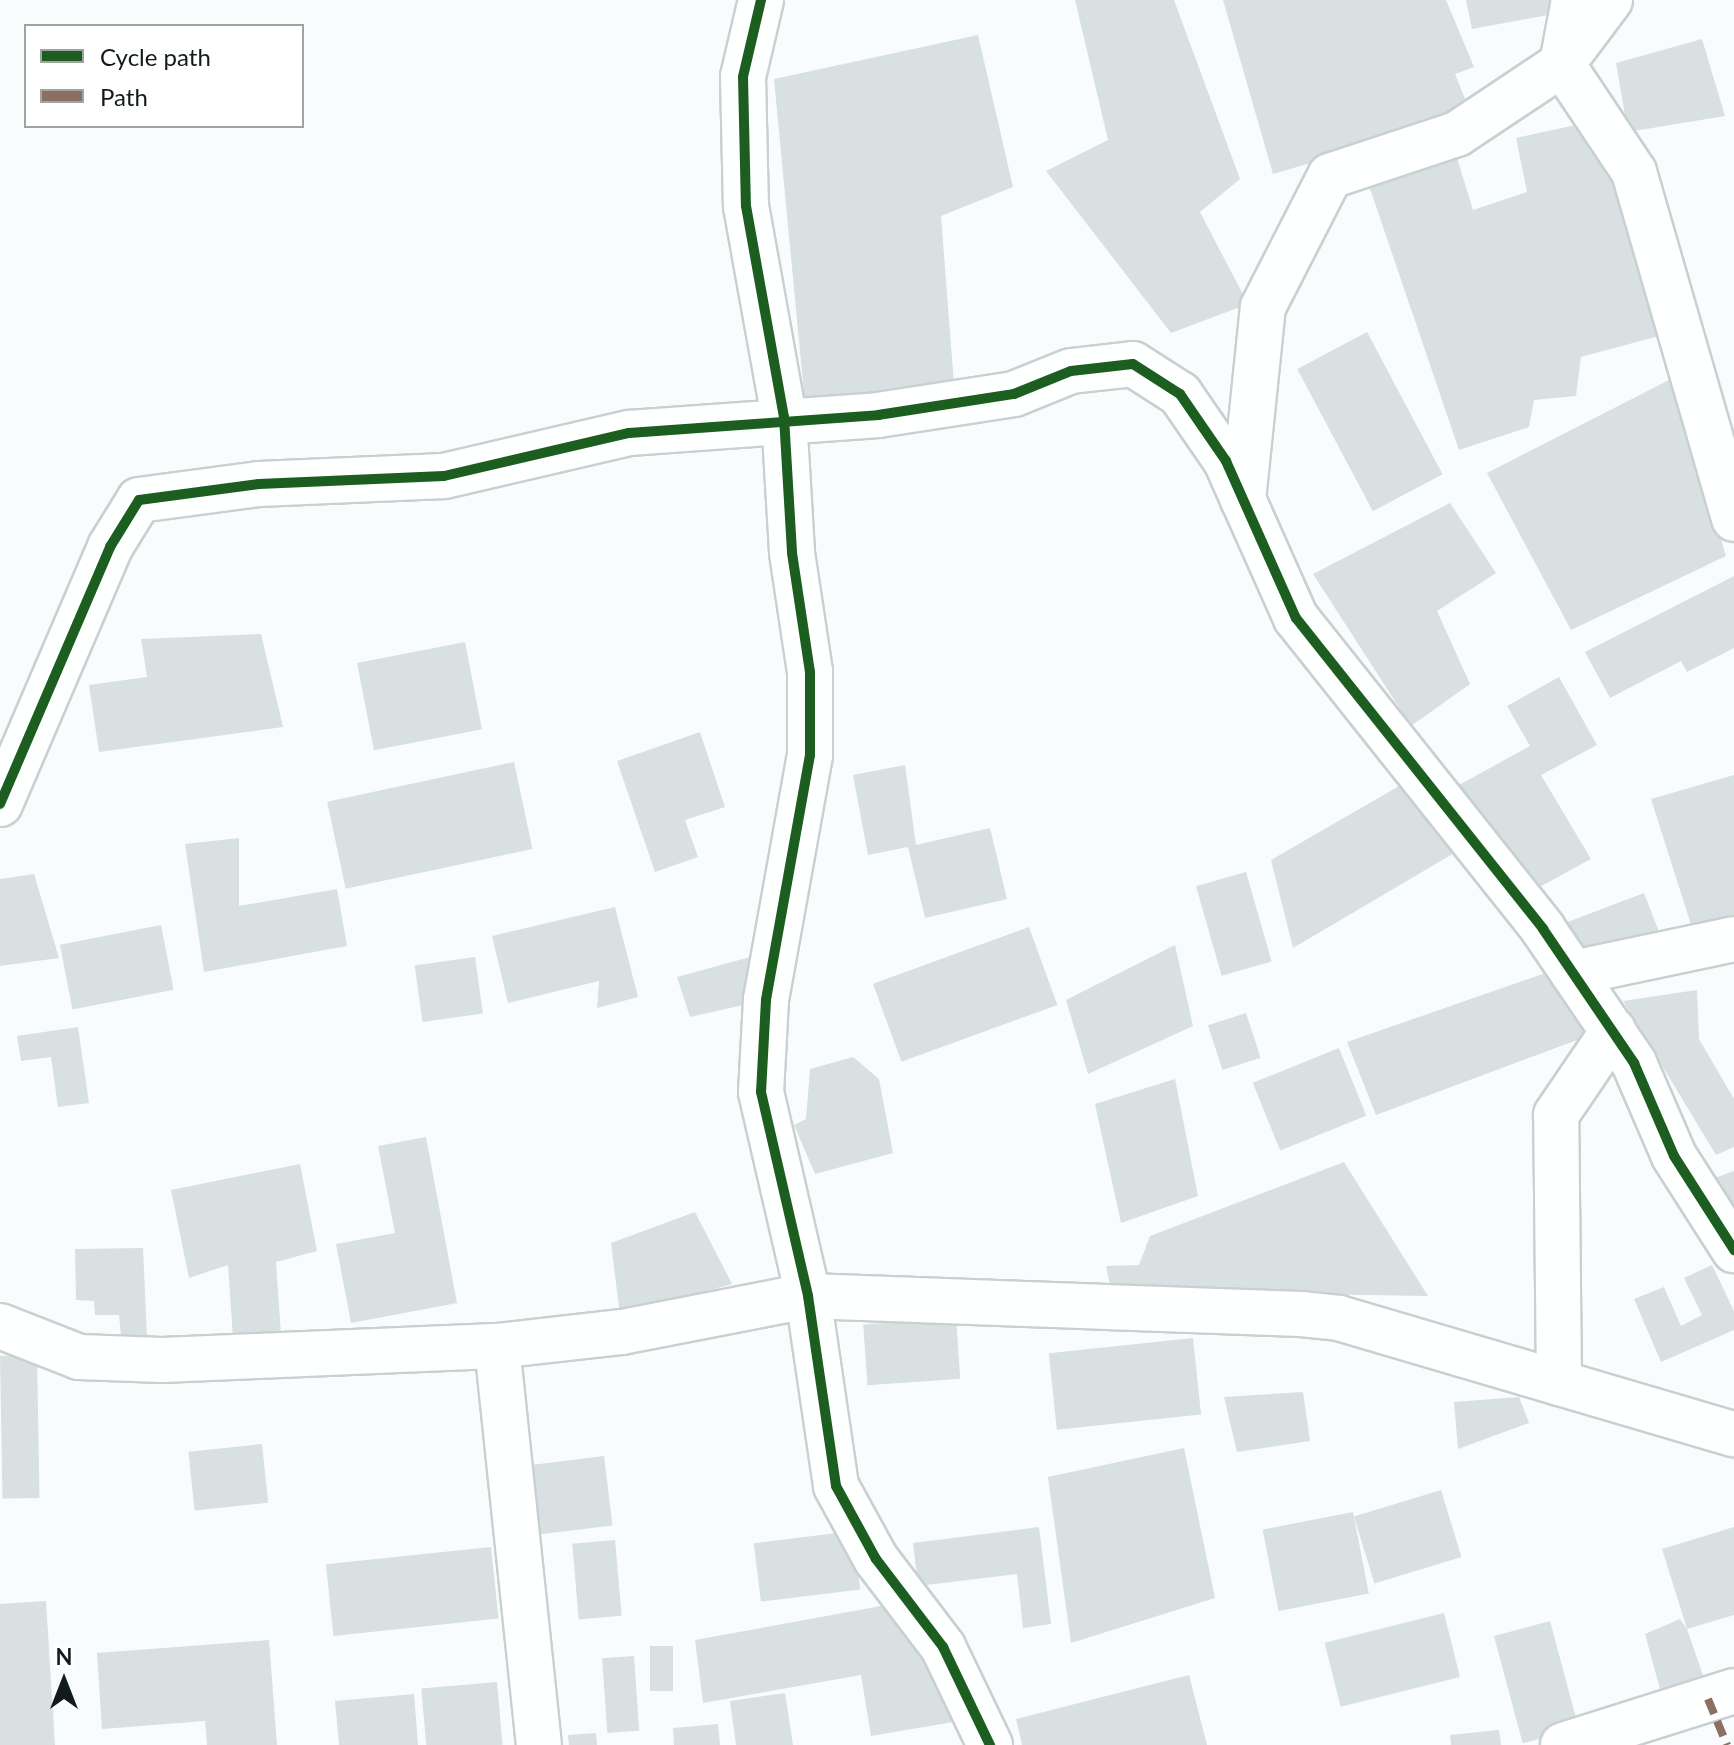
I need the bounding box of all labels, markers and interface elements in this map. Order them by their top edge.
legend [24,24,304,128]
text: Cycle path [100,42,211,71]
text: Path [100,82,148,111]
north arrow [24,1641,104,1721]
text: N [56,1643,72,1670]

